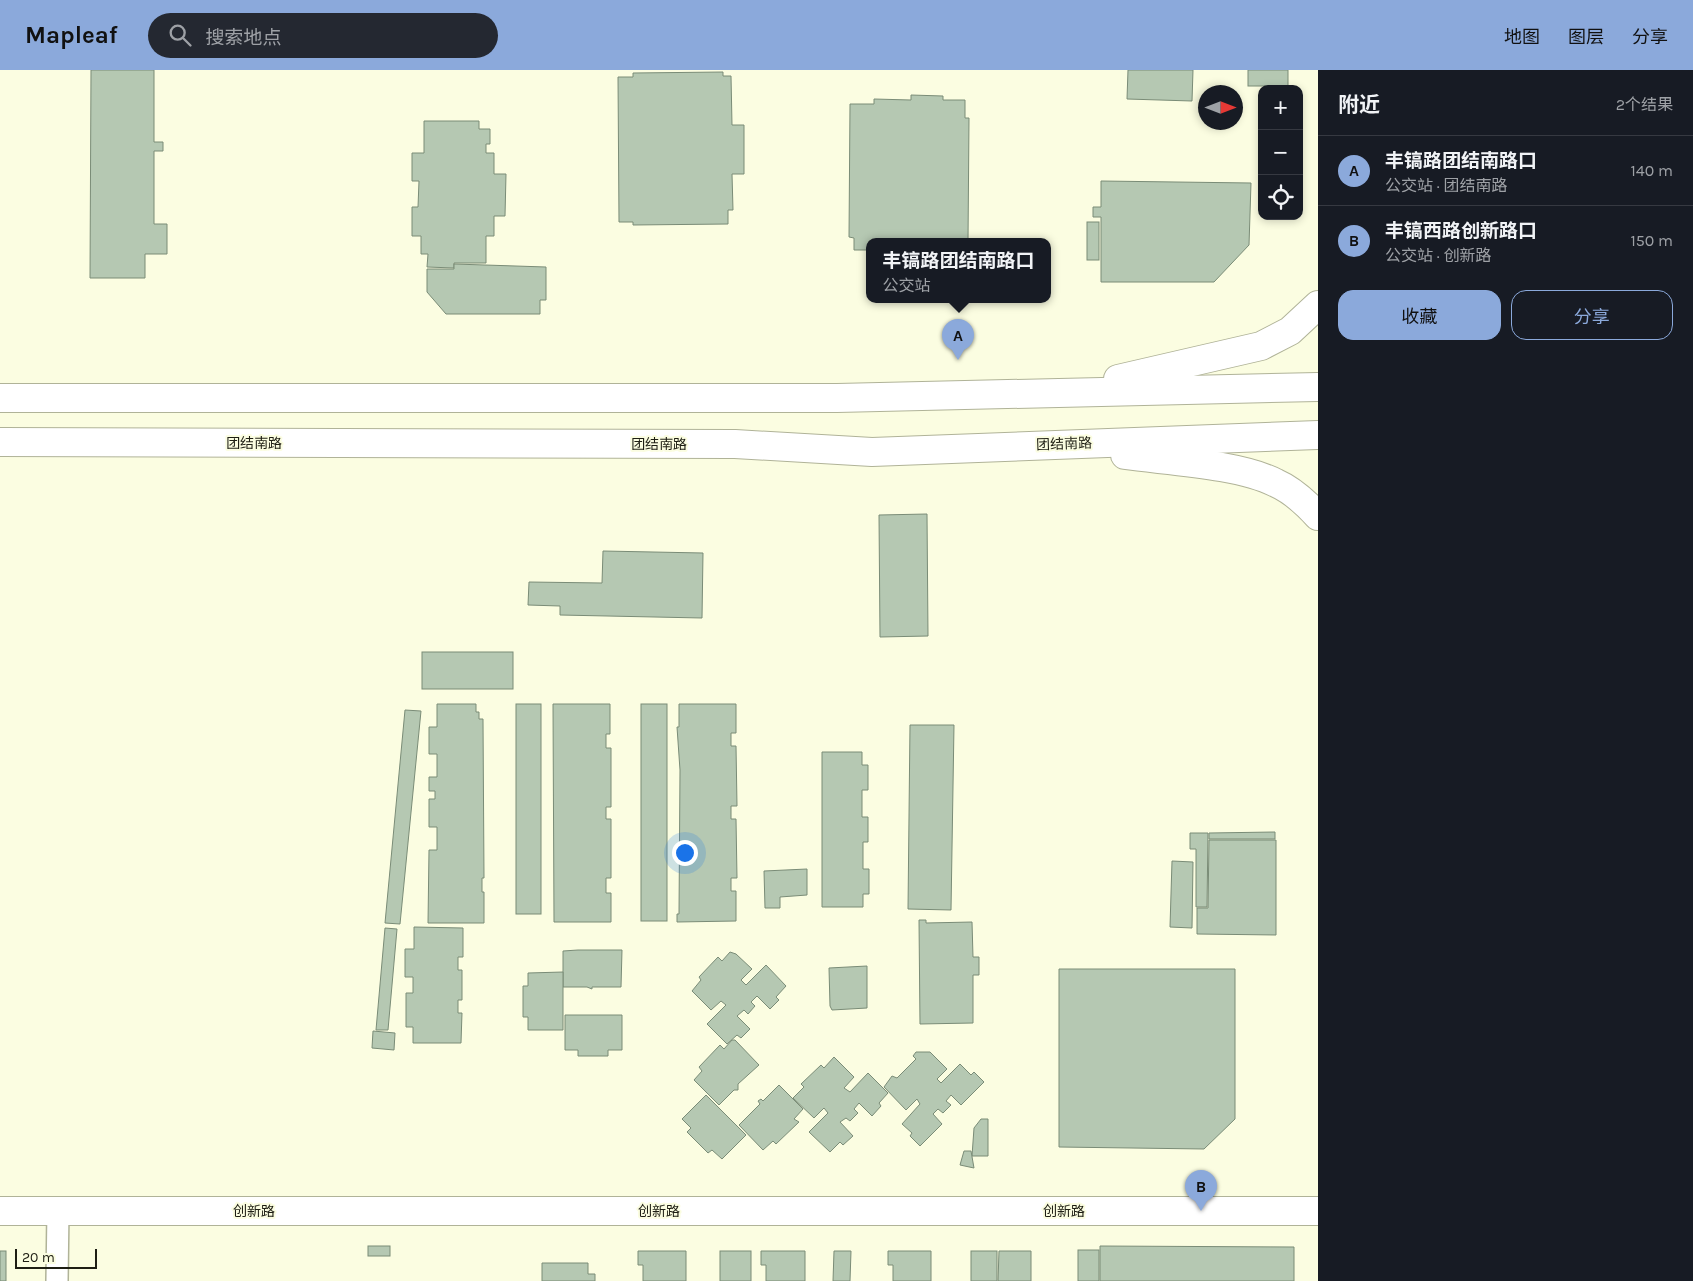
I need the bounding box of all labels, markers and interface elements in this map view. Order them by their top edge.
search box [148,13,498,58]
text: Mapleaf [25,21,118,49]
icon: search [166,21,194,49]
text: 地图 [1504,26,1540,48]
text: 图层 [1568,26,1604,48]
text: 分享 [1632,26,1668,48]
text: 搜索地点 [206,27,282,49]
north arrow [1198,85,1243,130]
map controls [1258,85,1303,220]
button: + [1258,85,1303,130]
text: 附近 [1338,93,1380,117]
text: 2个结果 [1616,95,1673,114]
button: − [1258,130,1303,175]
text: 丰镐路团结南路口 [1385,150,1537,172]
text: A [1349,161,1359,180]
text: 140 m [1631,161,1673,180]
button: locate [1258,175,1303,220]
text: 公交站 · 团结南路 [1385,176,1507,195]
text: 丰镐西路创新路口 [1385,220,1537,242]
text: B [1349,231,1359,250]
text: 150 m [1630,231,1673,250]
popup [866,238,1051,303]
text: 公交站 · 创新路 [1385,246,1491,265]
text: 丰镐路团结南路口 [882,250,1035,272]
text: 公交站 [882,276,931,295]
button: 收藏 [1338,290,1501,340]
button: 分享 [1511,290,1673,340]
pin: A [942,319,974,360]
street label: 团结南路 [226,435,282,452]
street label: 团结南路 [1036,435,1092,453]
street label: 团结南路 [631,436,687,453]
your location [672,840,698,866]
pin: B [1185,1170,1217,1211]
street label: 创新路 [233,1203,275,1220]
street label: 创新路 [638,1203,680,1220]
street label: 创新路 [1043,1203,1085,1220]
scale bar [15,1246,98,1269]
text: 20 m [22,1249,55,1266]

